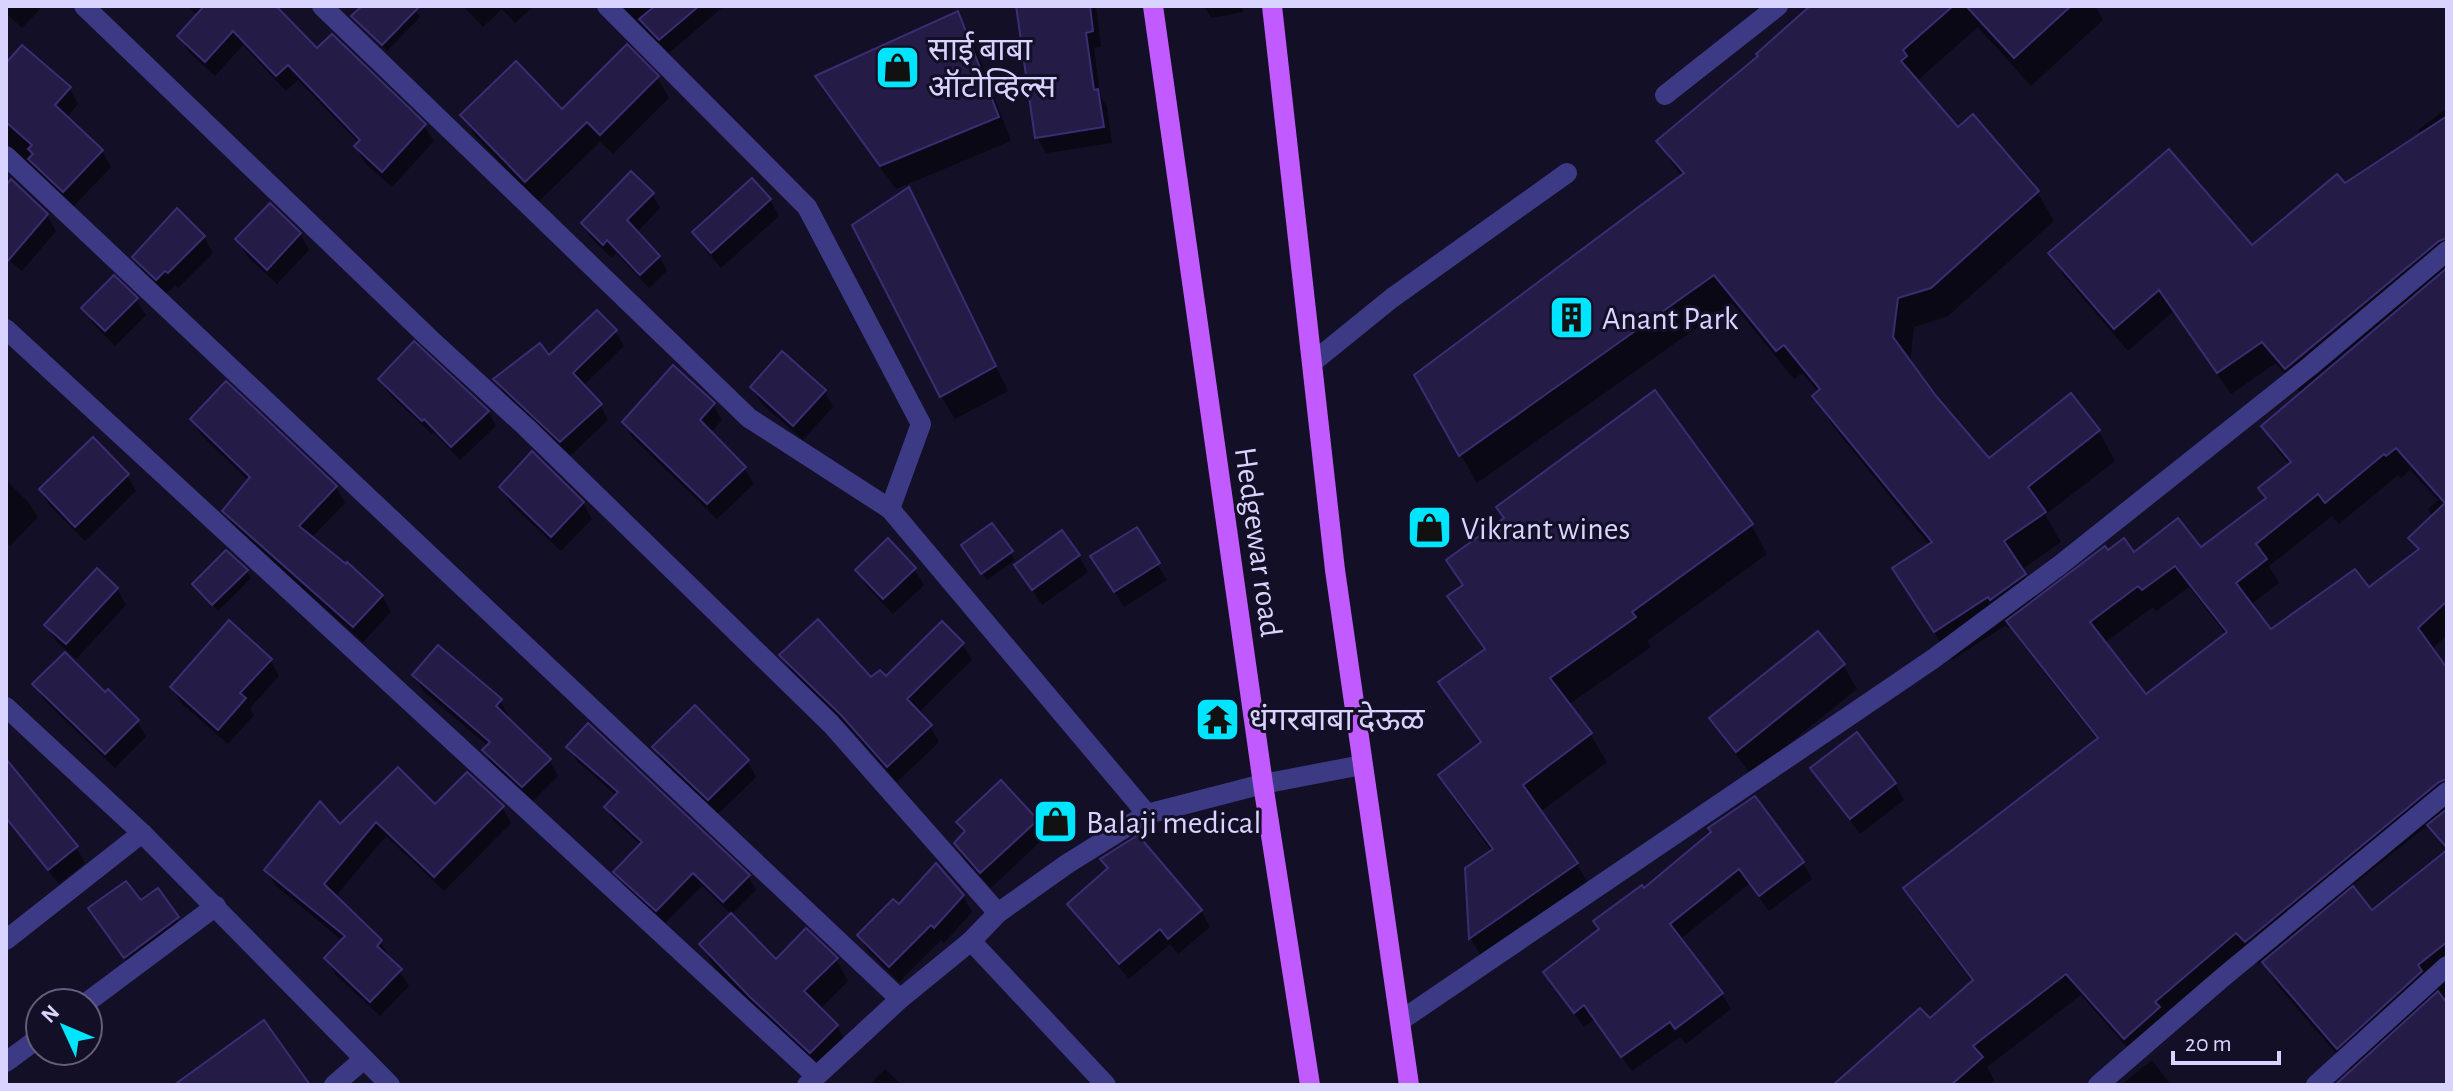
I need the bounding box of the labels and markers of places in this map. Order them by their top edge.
place label: साई बाबा ऑटोव्हिल्स [928,31,1057,103]
shop icon: साई बाबा ऑटोव्हिल्स [873,43,921,91]
building icon: Anant Park [1547,294,1595,342]
place label: Anant Park [1602,303,1739,335]
shop icon: Vikrant wines [1406,504,1454,552]
place label: Vikrant wines [1461,513,1630,545]
temple icon: धंगरबाबा देऊळ [1194,695,1242,743]
place label: धंगरबाबा देऊळ [1249,701,1425,736]
shop icon: Balaji medical [1031,798,1079,846]
place label: Balaji medical [1086,807,1262,839]

